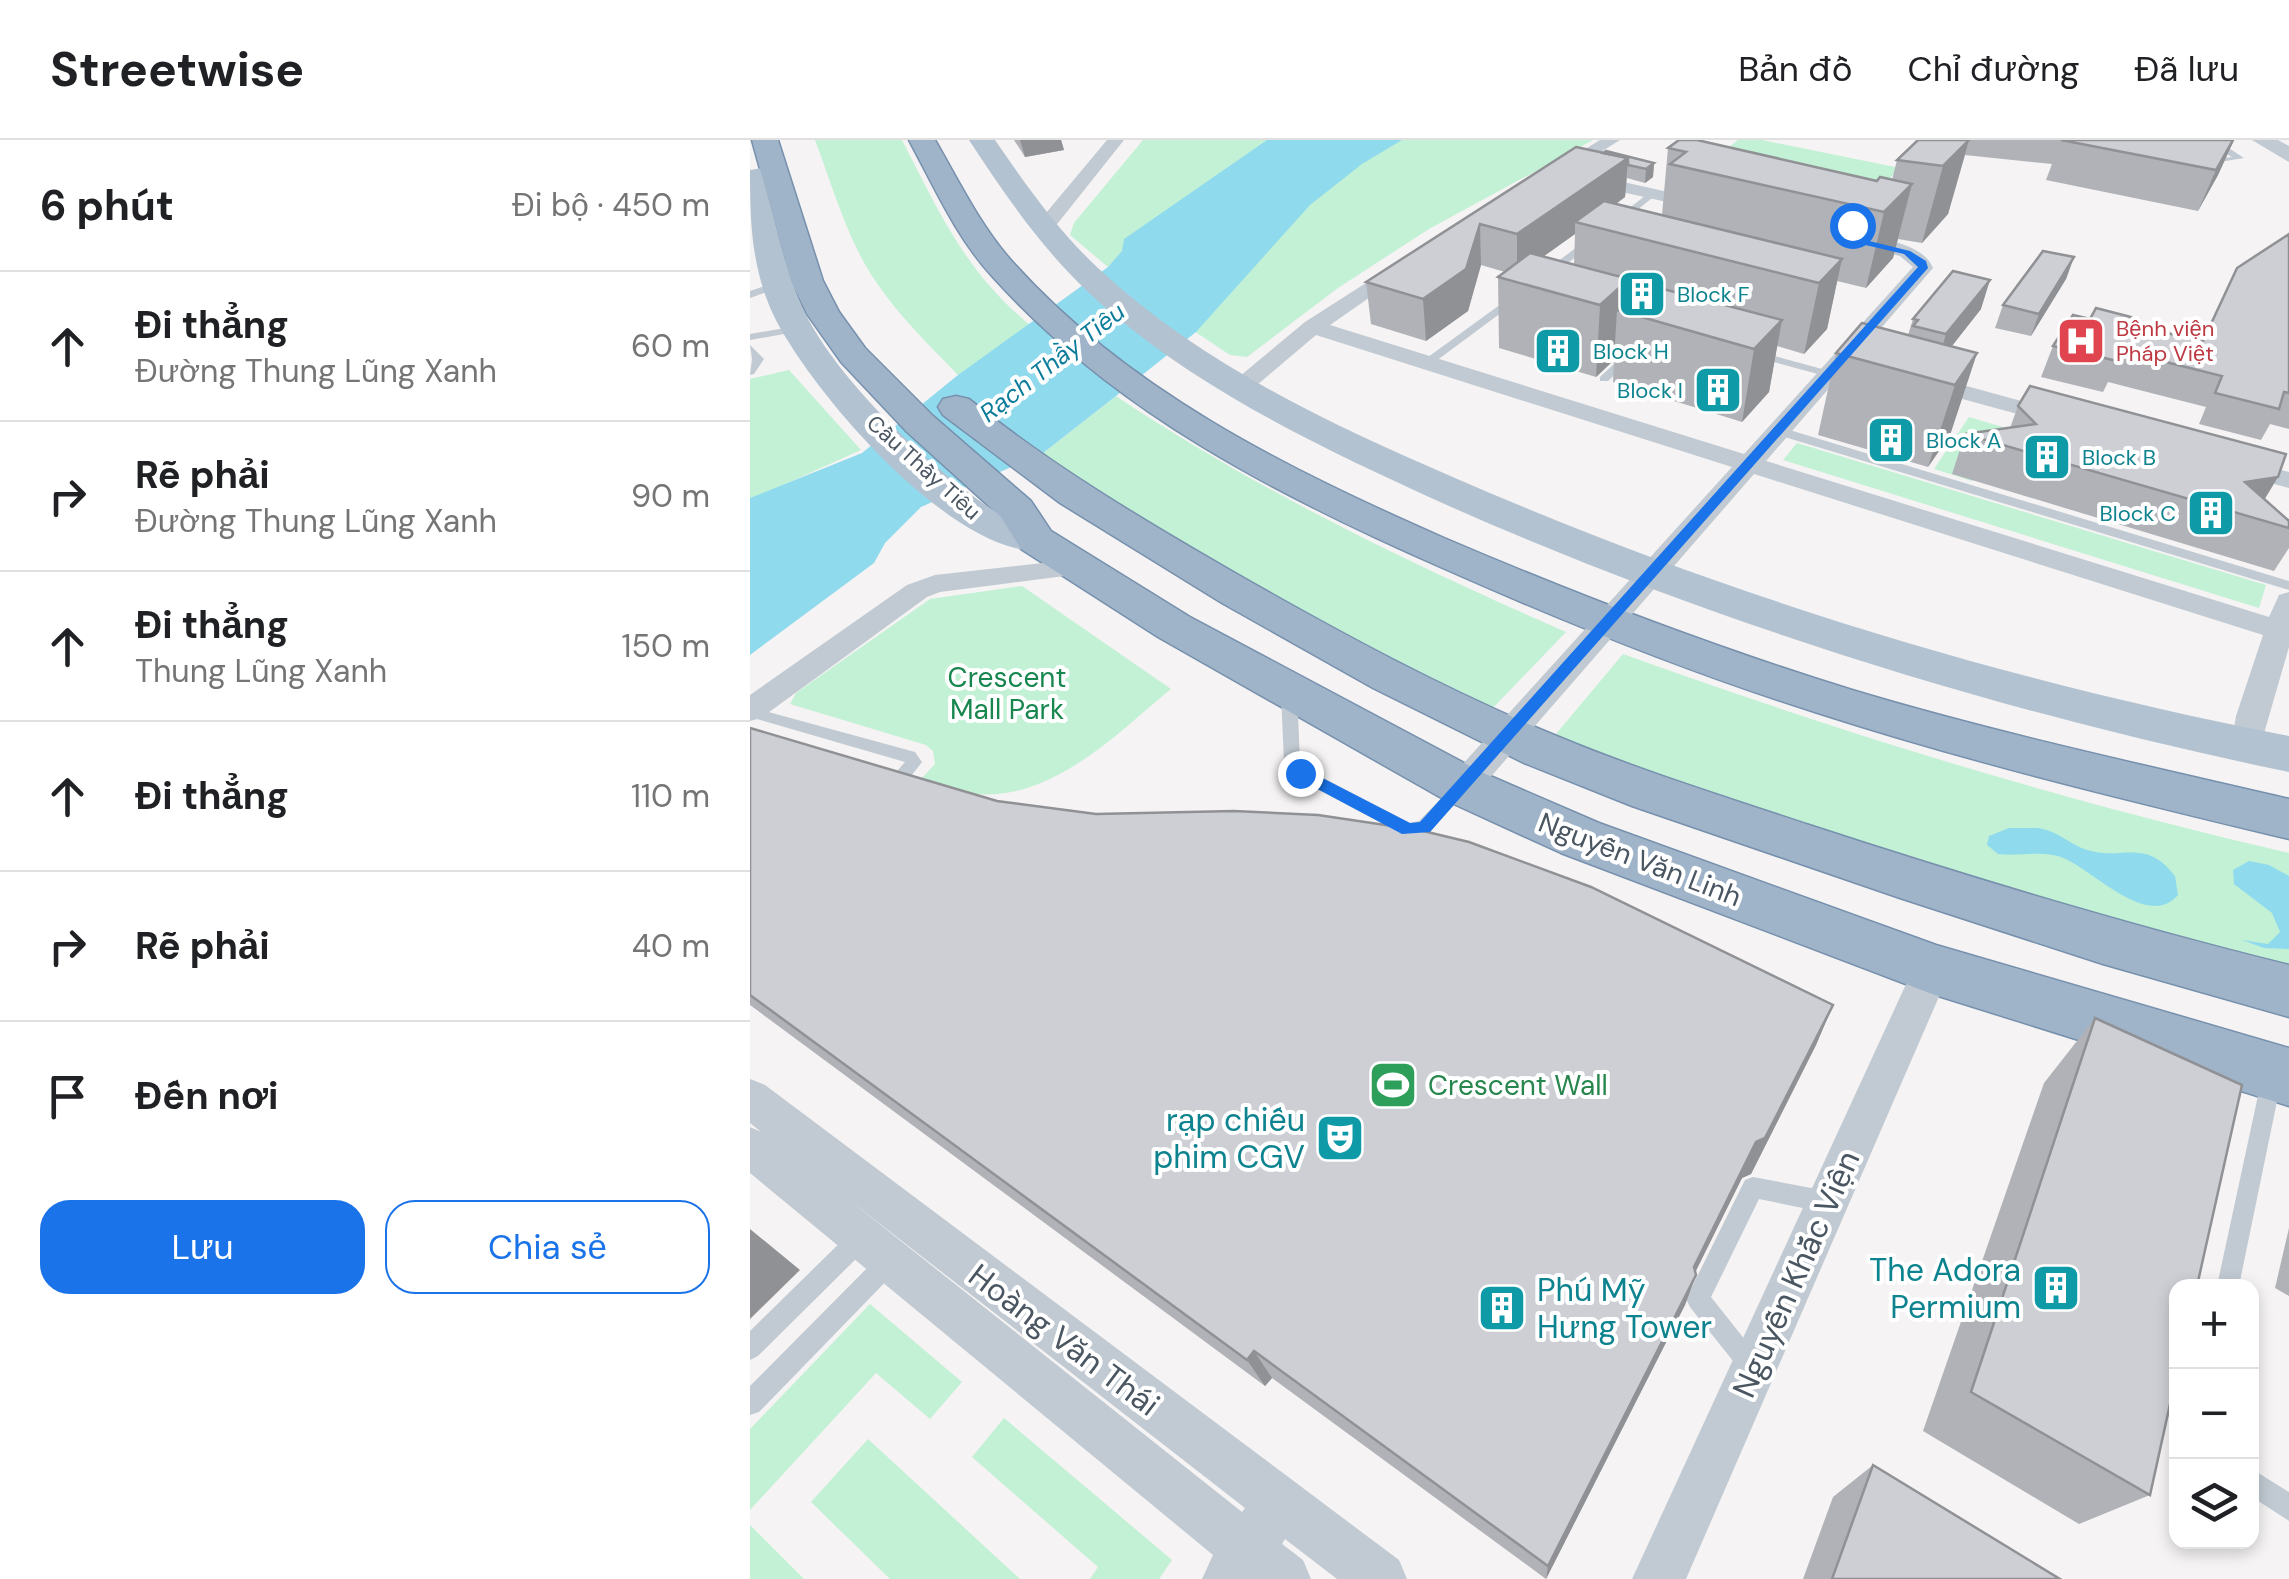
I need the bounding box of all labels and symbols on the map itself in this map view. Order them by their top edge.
route start [1830,203,1876,249]
building icon: Block F [1616,268,1668,320]
place label: Block F [1677,280,1750,309]
water label: Rạch Thầy Tiêu [973,295,1132,430]
place label: Bệnh viện Pháp Việt [2116,314,2214,368]
hospital icon: Bệnh viện Pháp Việt [2055,315,2107,367]
building icon: Block H [1532,325,1584,377]
place label: Block H [1593,337,1669,366]
building icon: Block I [1692,364,1744,416]
place label: Block I [1617,376,1683,405]
street label: Cầu Thầy Tiêu [861,409,987,526]
building icon: Block A [1865,414,1917,466]
place label: Block A [1926,426,2001,455]
building icon: Block B [2021,431,2073,483]
place label: Block B [2082,443,2156,472]
building icon: Block C [2185,487,2237,539]
place label: Block C [2099,499,2176,528]
park label: Crescent Mall Park [948,659,1066,728]
route end [1278,751,1324,797]
street label: Nguyễn Văn Linh [1533,804,1746,915]
sports icon: Crescent Wall [1367,1059,1419,1111]
place label: Crescent Wall [1428,1067,1608,1104]
place label: rạp chiếu phim CGV [1153,1099,1305,1178]
theatre icon: rạp chiếu phim CGV [1314,1112,1366,1164]
street label: Nguyễn Khắc Viện [1723,1144,1869,1404]
place label: The Adora Permium [1869,1249,2021,1328]
street label: Hoàng Văn Thái [960,1255,1168,1425]
building icon: The Adora Permium [2030,1262,2082,1314]
place label: Phú Mỹ Hưng Tower [1537,1269,1712,1348]
building icon: Phú Mỹ Hưng Tower [1476,1282,1528,1334]

